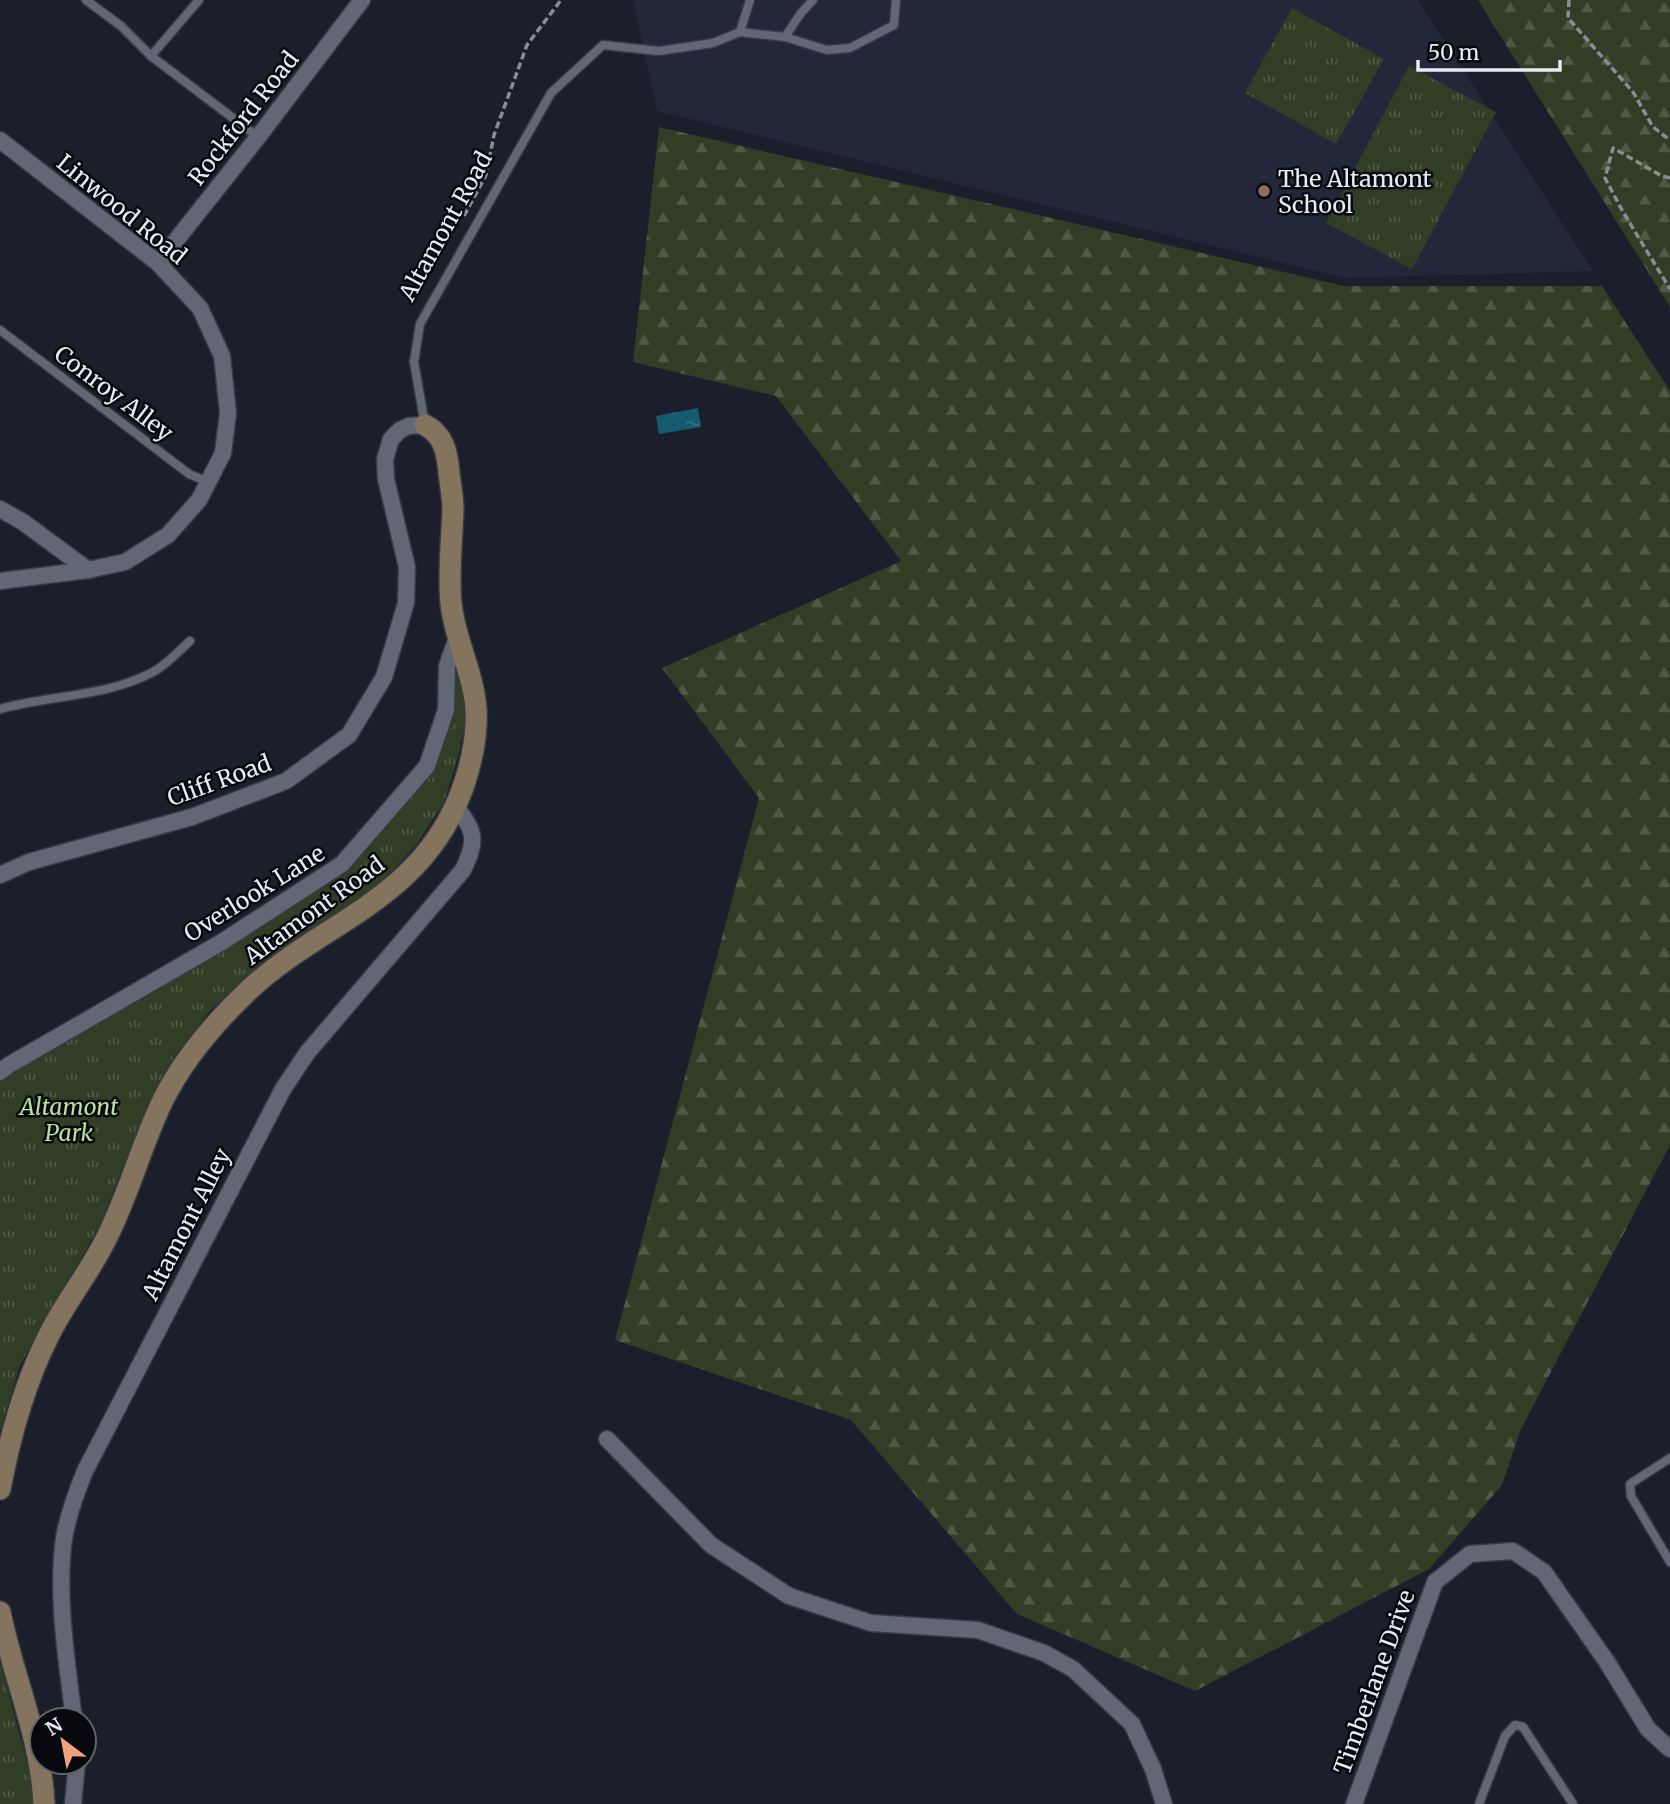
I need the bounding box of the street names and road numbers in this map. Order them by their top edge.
street label: Rockford Road [182,45,304,191]
street label: Altamont Road [392,146,498,307]
street label: Linwood Road [51,148,193,270]
street label: Conroy Alley [49,339,180,447]
street label: Cliff Road [163,748,275,812]
street label: Overlook Lane [178,838,330,948]
street label: Altamont Road [237,849,390,971]
street label: Altamont Alley [135,1143,237,1306]
street label: Timberlane Drive [1327,1586,1421,1778]

